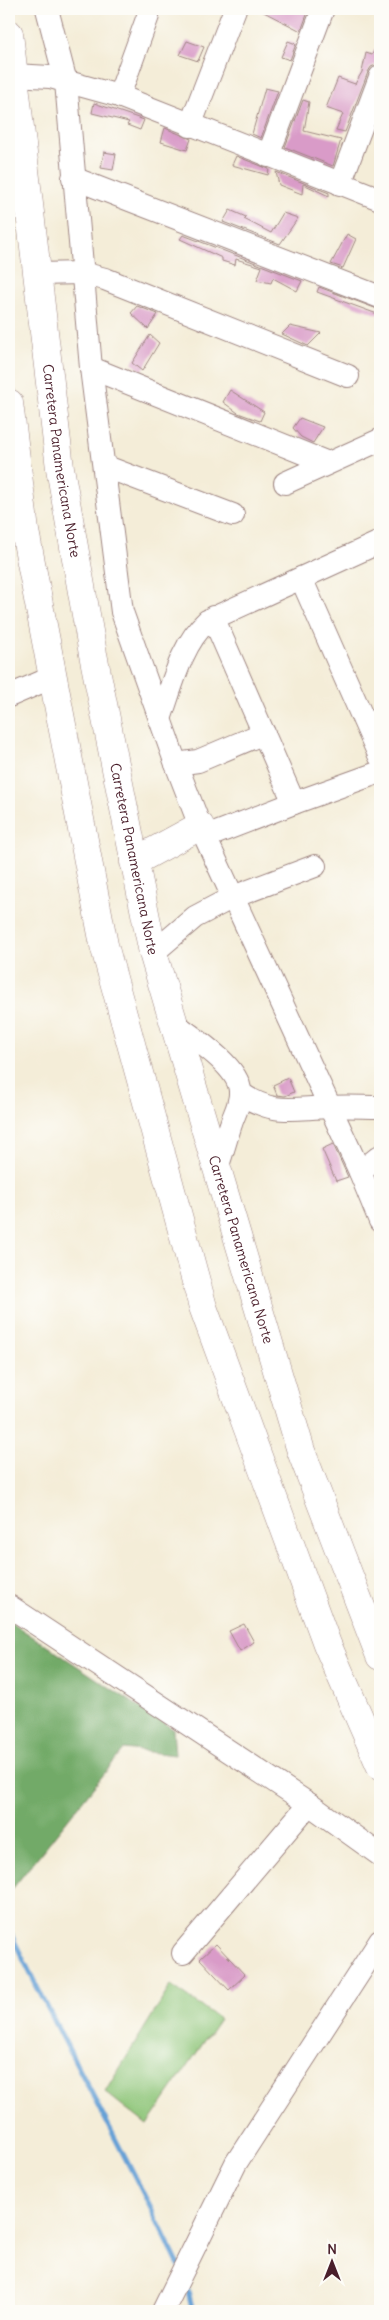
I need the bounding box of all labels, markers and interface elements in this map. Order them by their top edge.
street label: Carretera Panamericana Norte [39,363,85,559]
street label: Carretera Panamericana Norte [106,761,162,957]
street label: Carretera Panamericana Norte [205,1153,278,1346]
north arrow [306,2238,356,2288]
text: N [327,2240,337,2258]

